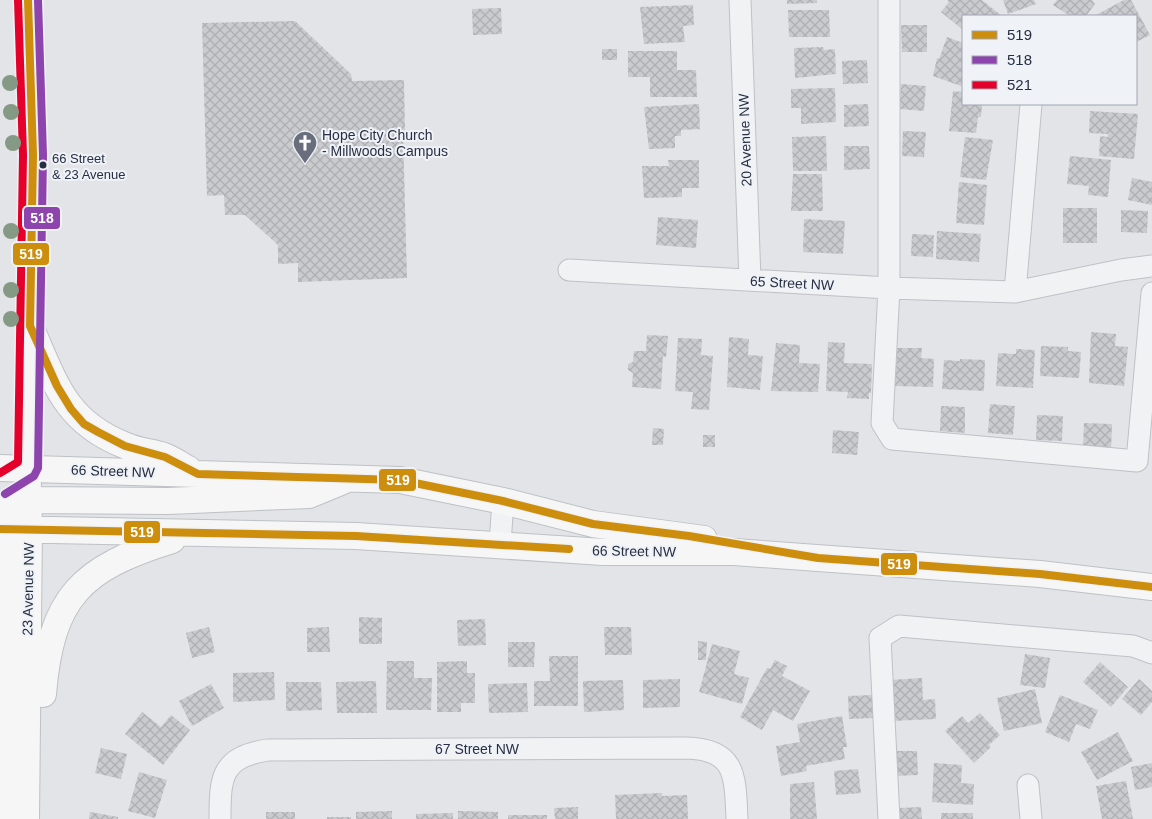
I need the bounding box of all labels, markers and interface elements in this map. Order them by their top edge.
legend [962,15,1137,105]
text: 519 [1007,26,1032,43]
text: 518 [1007,51,1032,68]
text: 521 [1007,76,1032,93]
street label: 20 Avenue NW [735,92,755,187]
place label: Hope City Church - Millwoods Campus [322,127,448,159]
church icon: Hope City Church - Millwoods Campus [292,130,318,164]
place label: 66 Street & 23 Avenue [52,151,126,182]
marker: 66 Street & 23 Avenue [38,160,48,170]
line badge: 518 [23,206,61,230]
text: 518 [30,210,54,226]
line badge: 519 [12,242,50,266]
text: 519 [19,246,43,262]
street label: 65 Street NW [750,273,835,293]
street label: 66 Street NW [71,462,156,480]
line badge: 519 [378,468,417,492]
text: 519 [386,472,410,488]
line badge: 519 [123,520,161,544]
text: 519 [130,524,154,540]
street label: 23 Avenue NW [19,542,37,636]
street label: 66 Street NW [592,542,677,560]
line badge: 519 [880,552,918,576]
text: 519 [887,556,911,572]
street label: 67 Street NW [435,741,520,757]

